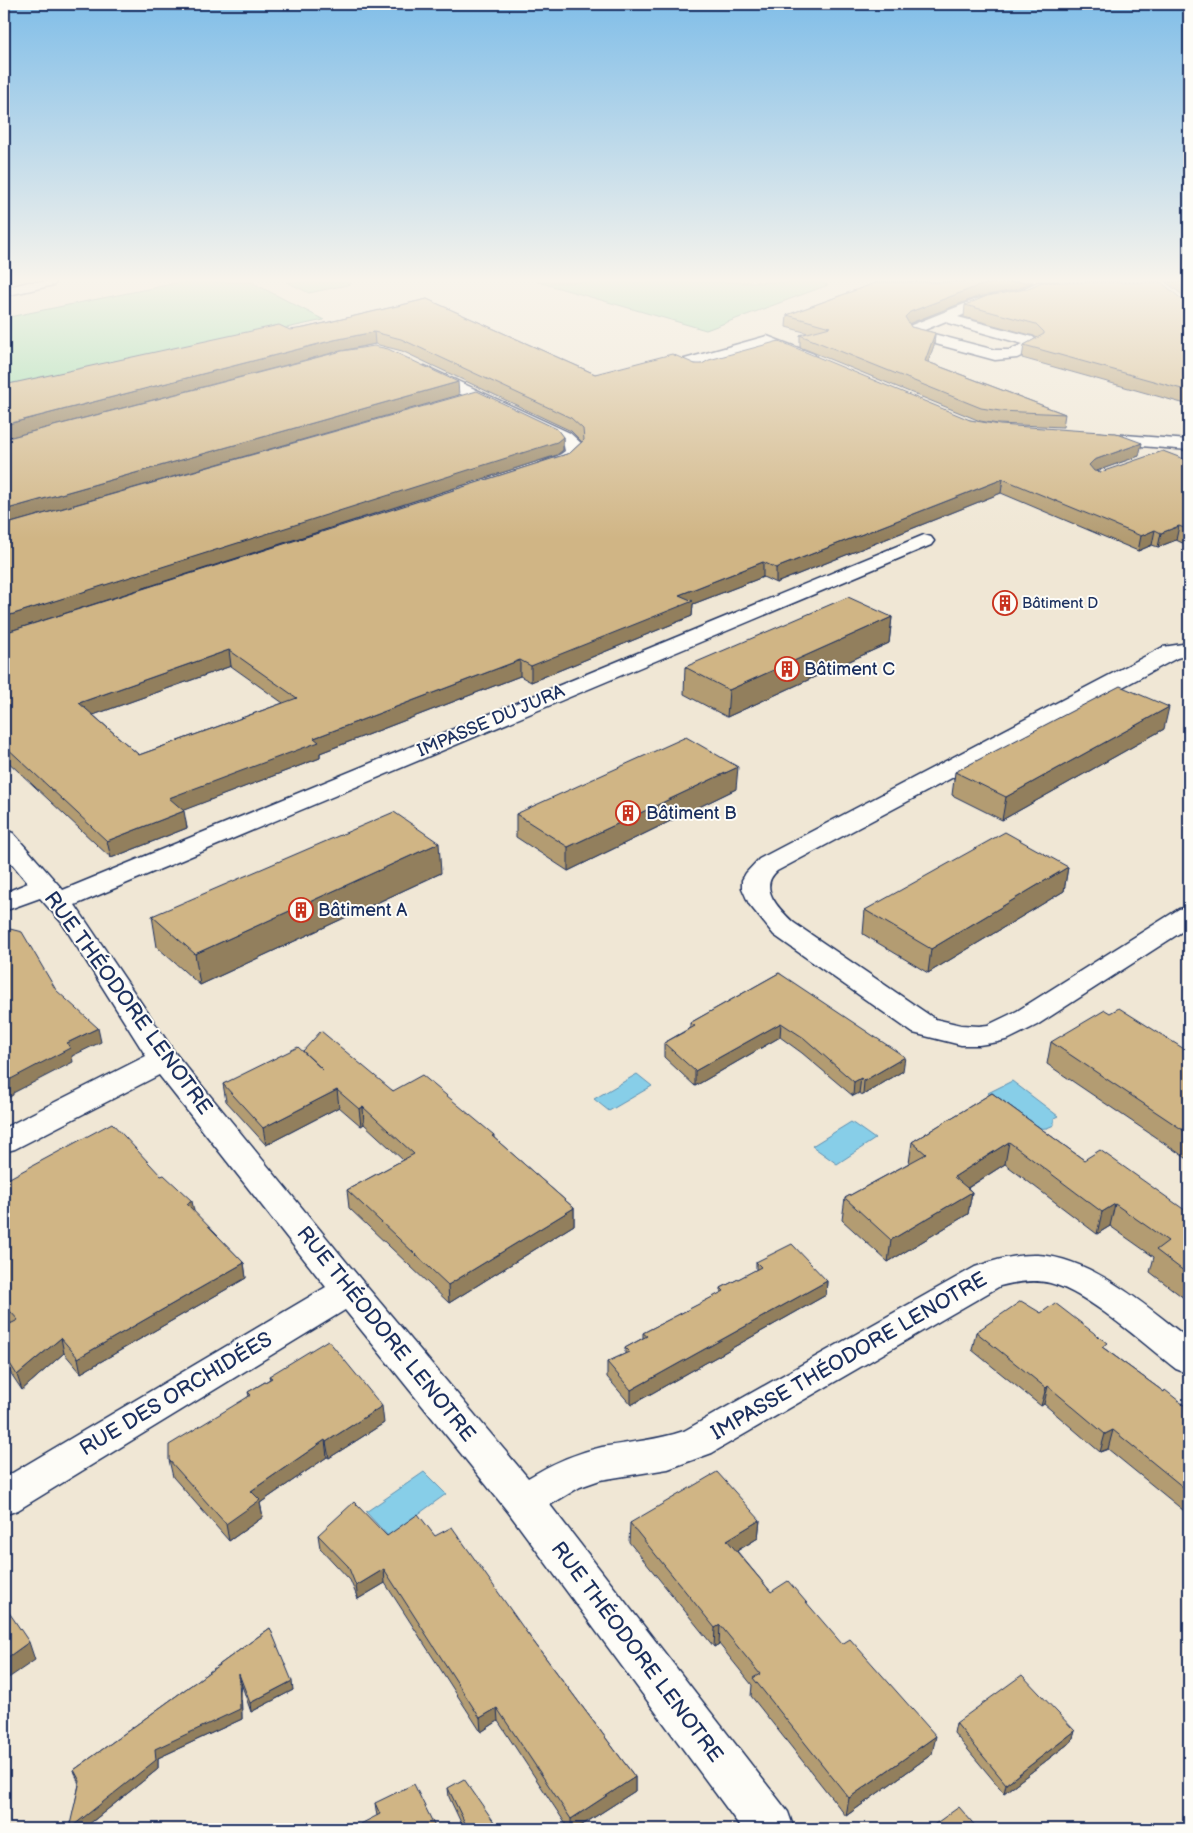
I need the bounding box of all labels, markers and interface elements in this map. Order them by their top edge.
building icon: Bâtiment D [992,590,1018,616]
place label: Bâtiment D [1022,594,1098,613]
building icon: Bâtiment C [774,656,800,682]
place label: Bâtiment C [804,659,895,680]
street label: IMPASSE DU JURA [414,681,568,761]
building icon: Bâtiment B [615,800,641,826]
place label: Bâtiment B [646,803,737,824]
street label: RUE THÉODORE LENOTRE [39,886,217,1120]
building icon: Bâtiment A [288,897,314,923]
place label: Bâtiment A [318,900,407,921]
street label: RUE THÉODORE LENOTRE [291,1221,481,1447]
street label: IMPASSE THÉODORE LENOTRE [707,1267,991,1445]
street label: RUE DES ORCHIDÉES [75,1327,277,1461]
street label: RUE THÉODORE LENOTRE [546,1537,728,1767]

